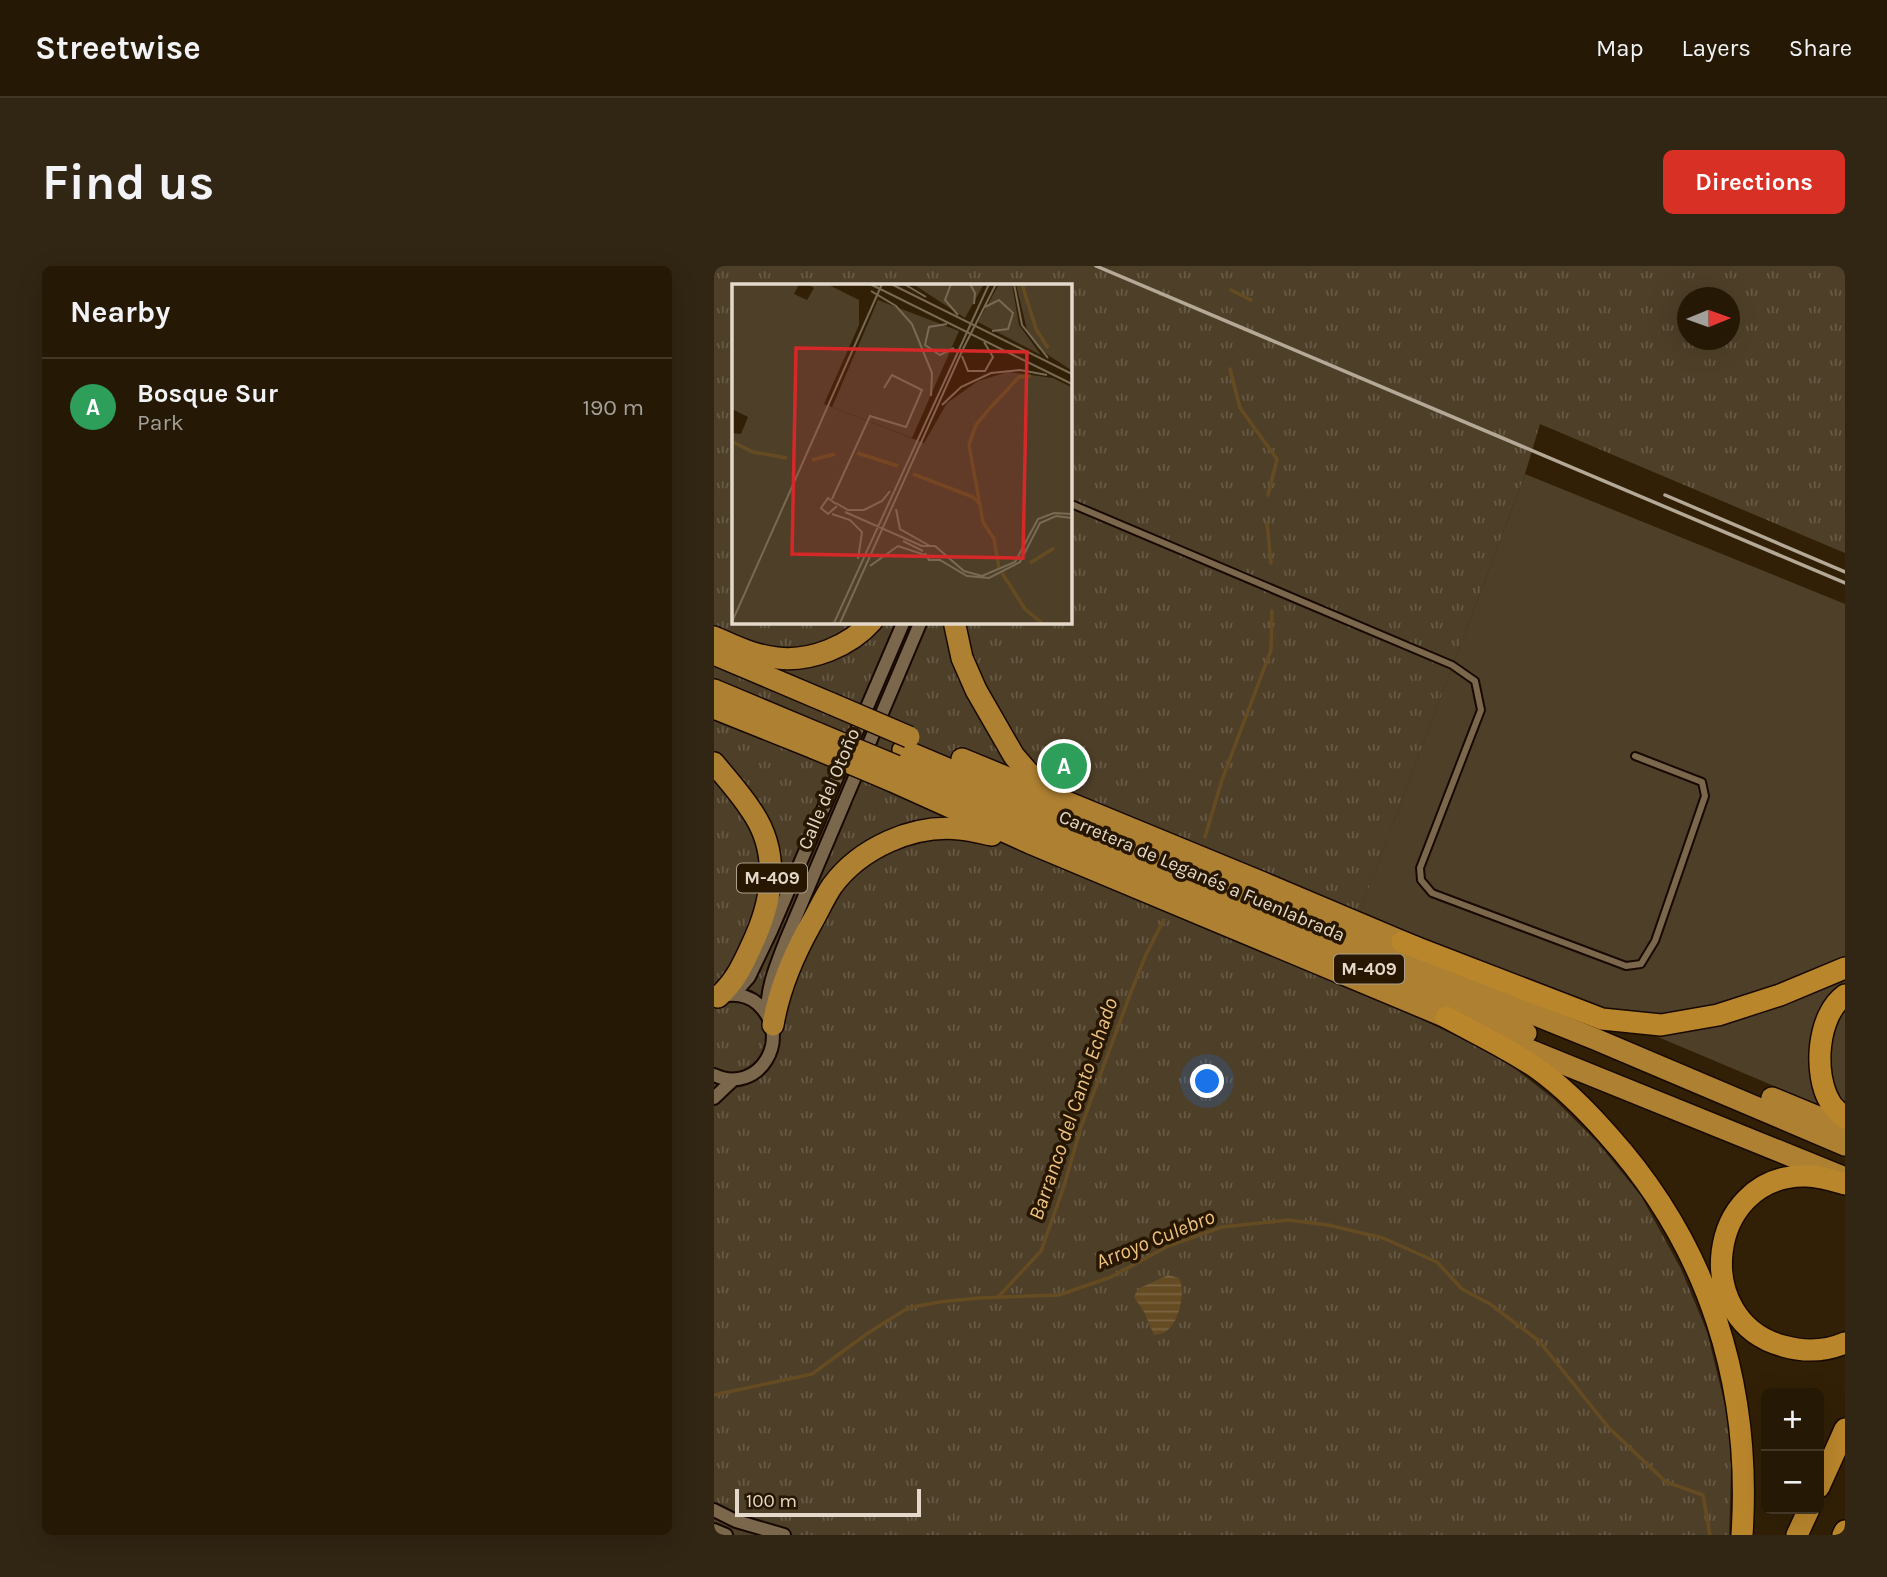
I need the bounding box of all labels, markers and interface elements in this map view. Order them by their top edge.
text: Streetwise [35,29,201,67]
text: Map [1596,34,1644,62]
text: Layers [1682,34,1751,62]
text: Share [1789,34,1852,62]
button: Directions [1663,150,1845,214]
text: Find us [42,154,214,211]
inset map [732,284,1071,623]
north arrow [1677,287,1740,350]
text: Nearby [70,294,170,330]
text: Bosque Sur [137,378,278,409]
text: A [86,394,100,421]
text: 190 m [582,394,644,421]
text: Park [137,409,184,436]
street label: Calle del Otoño [794,725,864,853]
pin: A [1041,740,1087,792]
street label: Carretera de Leganés a Fuenlabrada [1056,806,1348,946]
road number: M-409 [737,864,807,892]
road number: M-409 [1334,954,1404,984]
water label: Barranco del Canto Echado [1024,994,1123,1223]
your location [1190,1064,1224,1098]
water label: Arroyo Culebro [1092,1204,1219,1274]
map controls [1761,1388,1824,1514]
button: + [1761,1388,1824,1451]
button: − [1761,1451,1824,1514]
scale bar [735,1486,920,1518]
text: 100 m [746,1490,797,1512]

